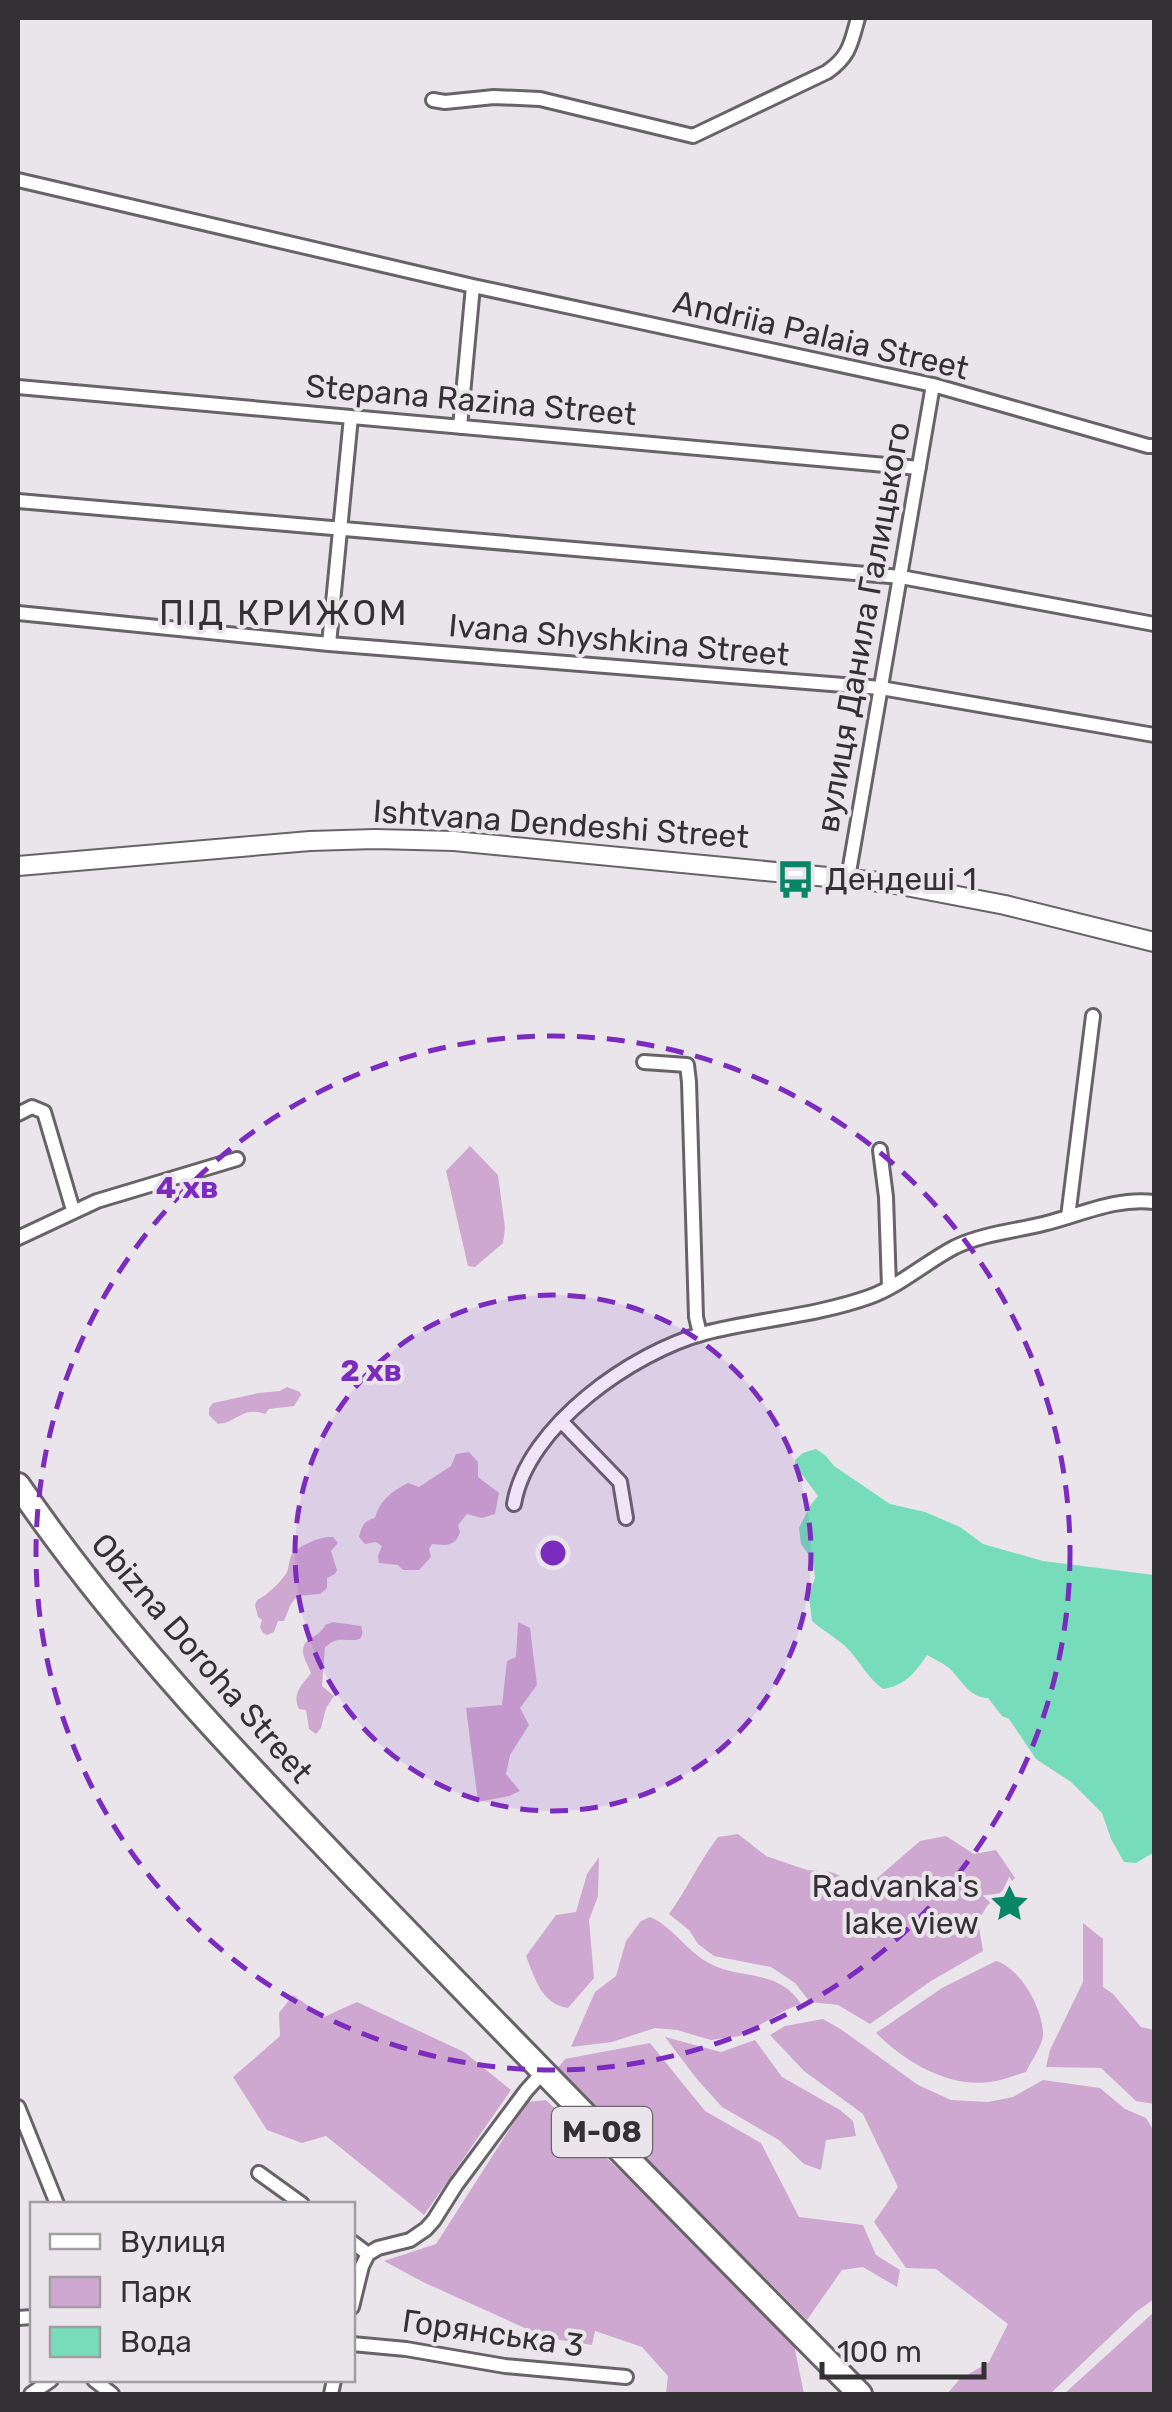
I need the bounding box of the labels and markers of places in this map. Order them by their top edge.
bus stop icon: Дендеші 1 [774,858,816,900]
place label: Дендеші 1 [825,860,977,898]
centre of rings [535,1535,571,1571]
place label: Radvanka's lake view [812,1867,979,1942]
place icon: Radvanka's lake view [988,1883,1030,1925]

